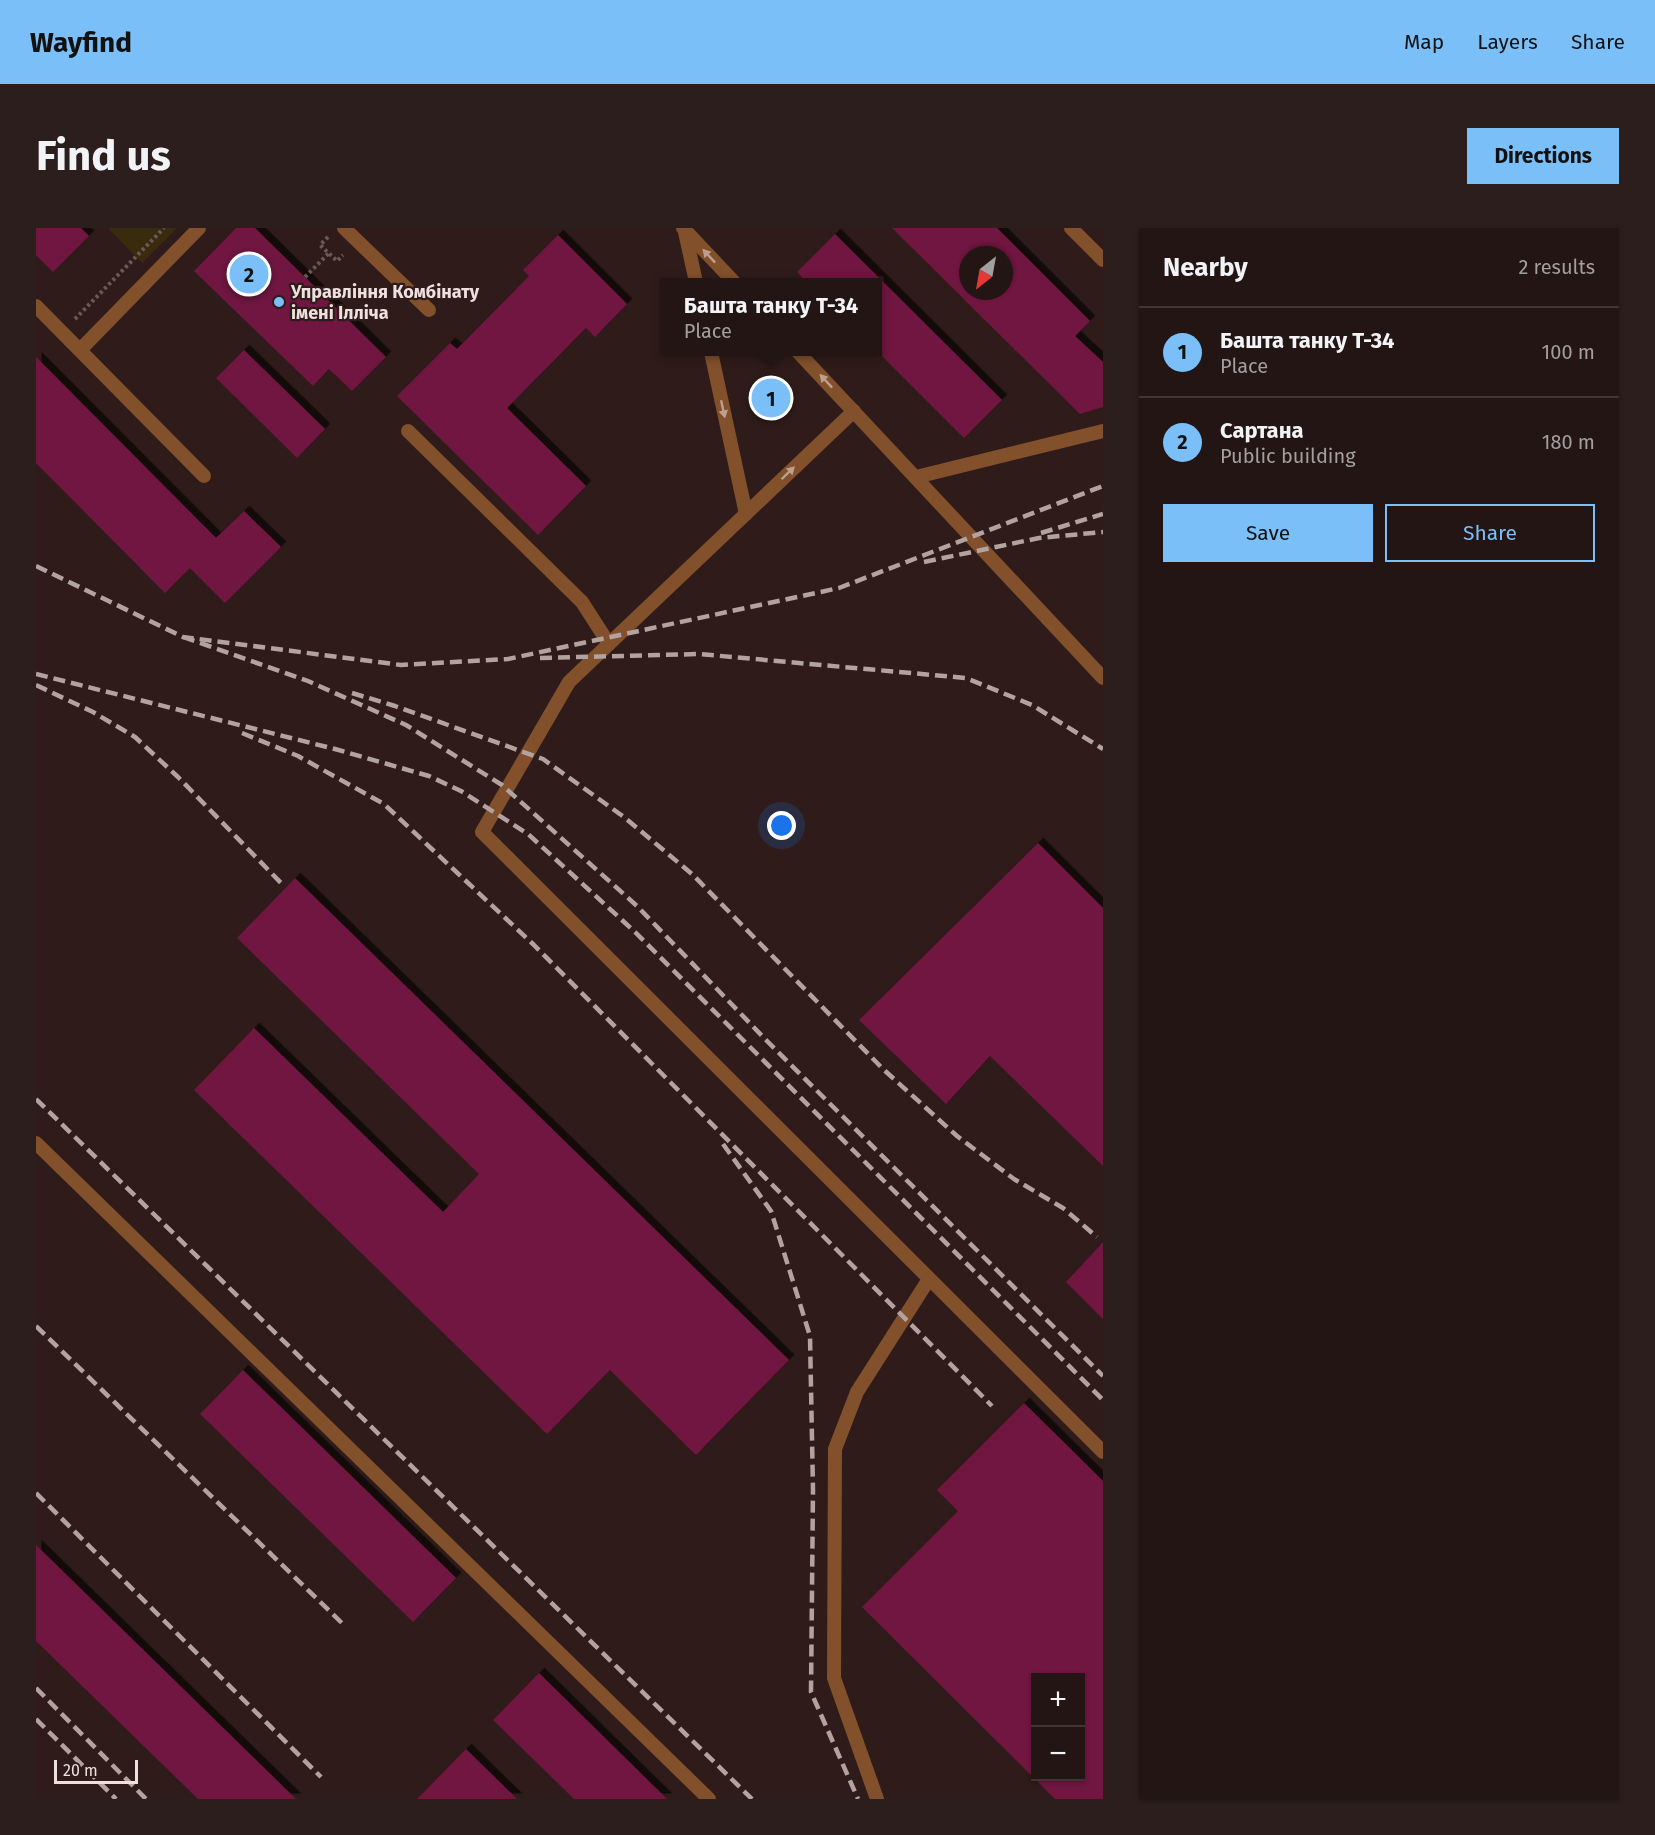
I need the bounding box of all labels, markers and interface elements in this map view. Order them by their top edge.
text: Wayfind [30,26,132,59]
text: Map [1404,29,1444,55]
text: Layers [1477,29,1538,55]
text: Share [1571,29,1625,55]
button: Directions [1467,128,1619,184]
text: Find us [36,131,171,181]
north arrow [959,246,1013,300]
one-way arrow [703,249,716,264]
pin: 2 [230,252,268,296]
text: Nearby [1163,252,1248,283]
text: 2 results [1518,255,1595,279]
popup [660,278,882,356]
place label: Управління Комбінату імені Ілліча [290,281,480,324]
text: Башта танку Т-34 [684,292,858,319]
marker: Управління Комбінату імені Ілліча [272,295,286,309]
text: Place [684,319,732,343]
text: Башта танку Т-34 [1220,327,1395,354]
text: 1 [1178,340,1187,364]
text: 100 m [1542,340,1595,364]
text: Place [1220,354,1268,378]
one-way arrow [819,374,833,389]
pin: 1 [752,376,790,420]
one-way arrow [719,399,729,418]
text: Сартана [1220,417,1304,444]
text: 2 [1177,430,1188,454]
text: 180 m [1542,430,1595,454]
text: Public building [1220,444,1356,468]
one-way arrow [781,467,795,481]
button: Save [1163,504,1373,562]
button: Share [1385,504,1595,562]
your location [767,811,796,840]
map controls [1031,1673,1085,1781]
button: + [1031,1673,1085,1727]
button: − [1031,1727,1085,1781]
scale bar [54,1757,138,1784]
text: 20 m [63,1761,98,1780]

